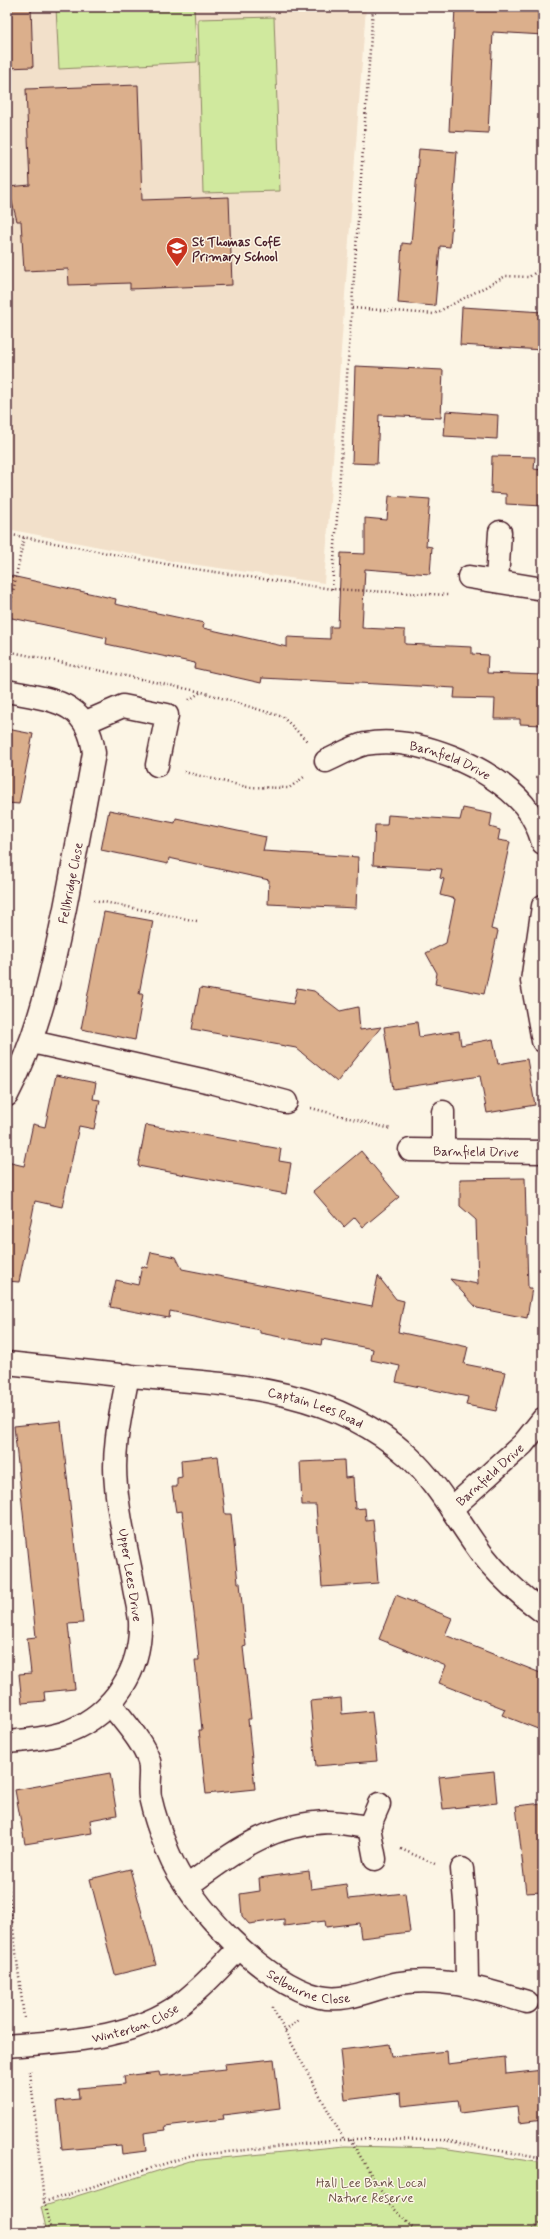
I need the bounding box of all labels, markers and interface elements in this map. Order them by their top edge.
place label: St Thomas CofE Primary School [192,234,281,266]
school or university icon: St Thomas CofE Primary School [164,235,190,268]
street label: Barnfield Drive [408,738,494,785]
street label: Fellbridge Close [55,841,88,926]
street label: Barnfield Drive [433,1143,519,1162]
street label: Captain Lees Road [266,1384,366,1433]
street label: Barnfield Drive [453,1440,528,1510]
street label: Upper Lees Drive [114,1527,145,1623]
street label: Selbourne Close [263,1966,352,2008]
street label: Winterton Close [91,2000,183,2047]
park label: Hall Lee Bank Local Nature Reserve [316,2175,426,2207]

